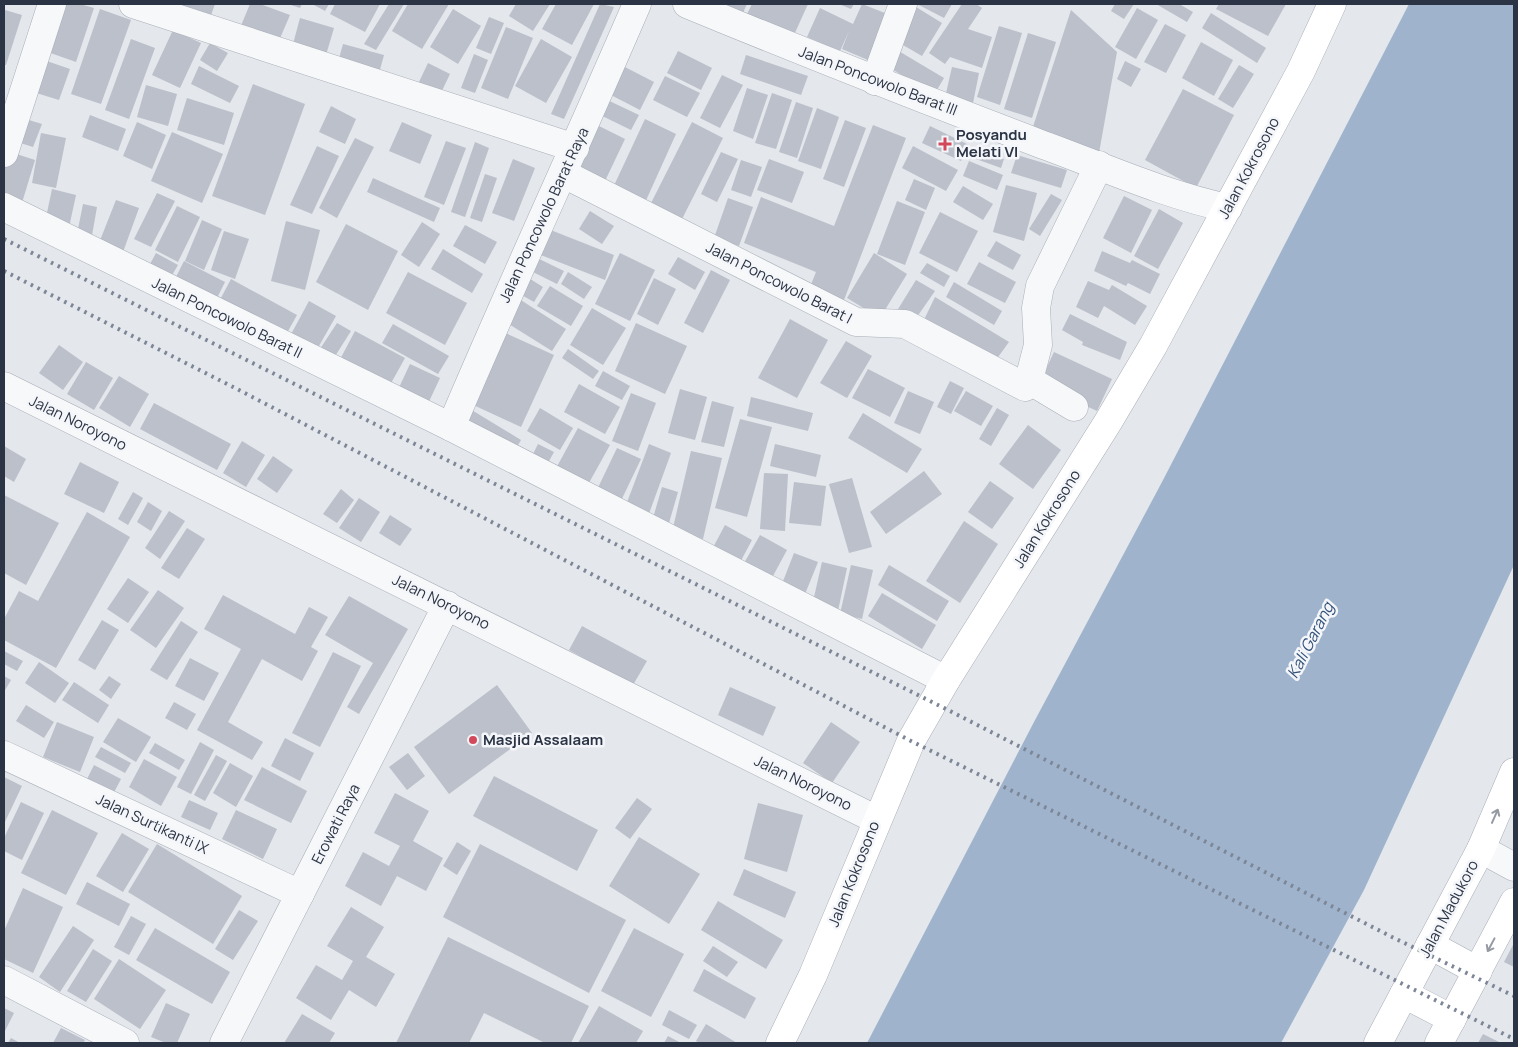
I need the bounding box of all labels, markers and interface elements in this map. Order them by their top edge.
street label: Jalan Poncowolo Barat III [796,41,961,121]
street label: Jalan Kokrosono [1213,113,1284,222]
street label: Jalan Poncowolo Barat Raya [494,124,593,306]
place label: Posyandu Melati VI [956,124,1027,162]
marker: Posyandu Melati VI [938,137,952,151]
street label: Jalan Poncowolo Barat I [703,237,856,329]
street label: Jalan Poncowolo Barat II [149,272,306,363]
street label: Jalan Noroyono [26,390,131,455]
street label: Jalan Kokrosono [1008,465,1085,572]
street label: Jalan Noroyono [389,569,494,634]
water label: Kali Garang [1281,597,1339,682]
place label: Masjid Assalaam [483,729,603,750]
marker: Masjid Assalaam [467,734,479,746]
street label: Jalan Noroyono [751,750,856,815]
street label: Erowati Raya [306,780,365,868]
street label: Jalan Surtikanti IX [93,788,212,859]
one-way arrow [1491,809,1501,824]
street label: Jalan Kokrosono [823,818,884,930]
street label: Jalan Madukoro [1414,856,1483,961]
one-way arrow [1486,937,1495,952]

